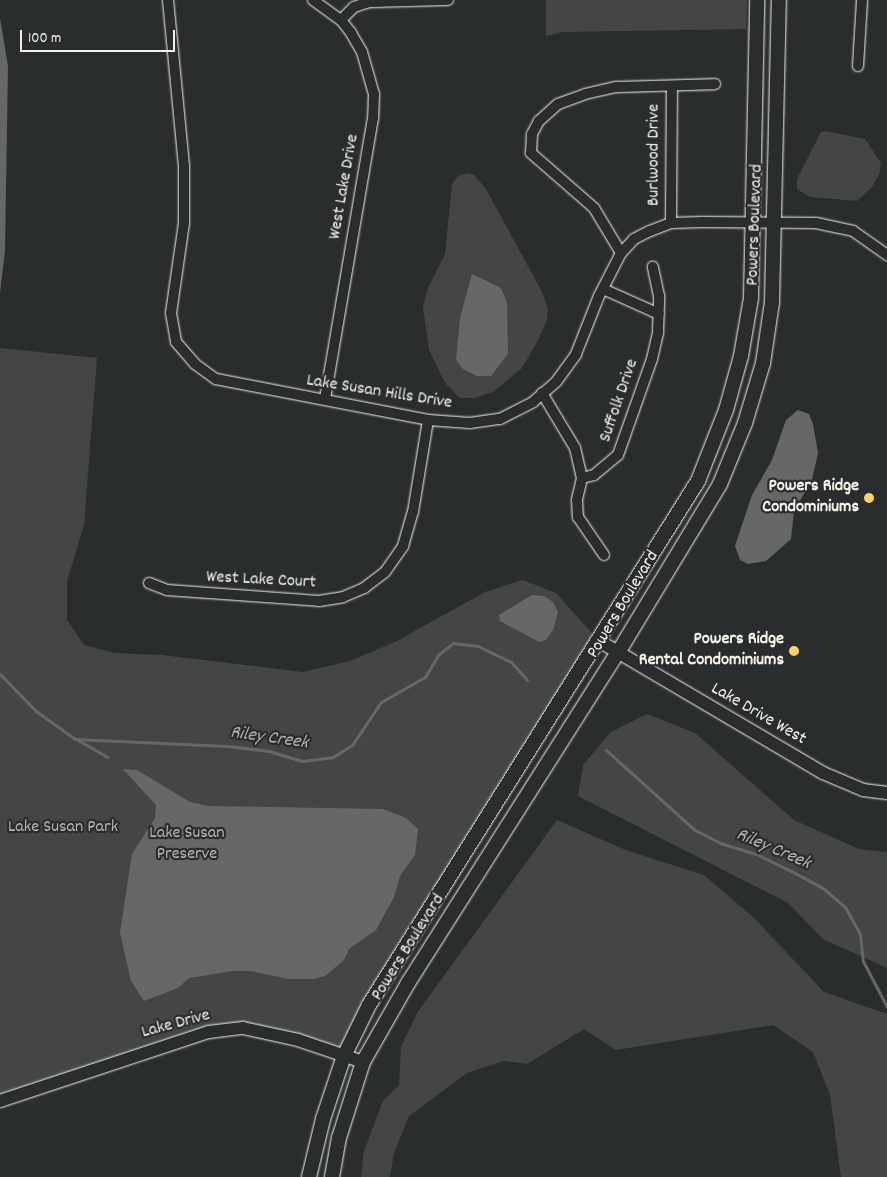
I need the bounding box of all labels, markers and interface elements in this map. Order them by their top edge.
scale bar [22,20,178,52]
text: 100 m [28,28,61,50]
street label: Burlwood Drive [644,104,666,206]
street label: West Lake Drive [325,133,365,241]
street label: Powers Boulevard [743,164,769,286]
street label: Suffolk Drive [596,357,644,445]
street label: Lake Susan Hills Drive [305,371,453,415]
place label: Powers Ridge Condominiums [762,477,859,520]
marker: Powers Ridge Condominiums [863,492,875,504]
street label: Powers Boulevard [583,547,665,663]
street label: West Lake Court [206,567,316,595]
place label: Powers Ridge Rental Condominiums [639,630,784,672]
marker: Powers Ridge Rental Condominiums [788,645,800,657]
street label: Lake Drive West [706,679,810,751]
water label: Riley Creek [228,722,310,756]
park label: Lake Susan Park [8,817,118,839]
park label: Lake Susan Preserve [149,824,225,866]
water label: Riley Creek [732,824,814,876]
street label: Powers Boulevard [368,891,450,1005]
street label: Lake Drive [139,1006,213,1044]

